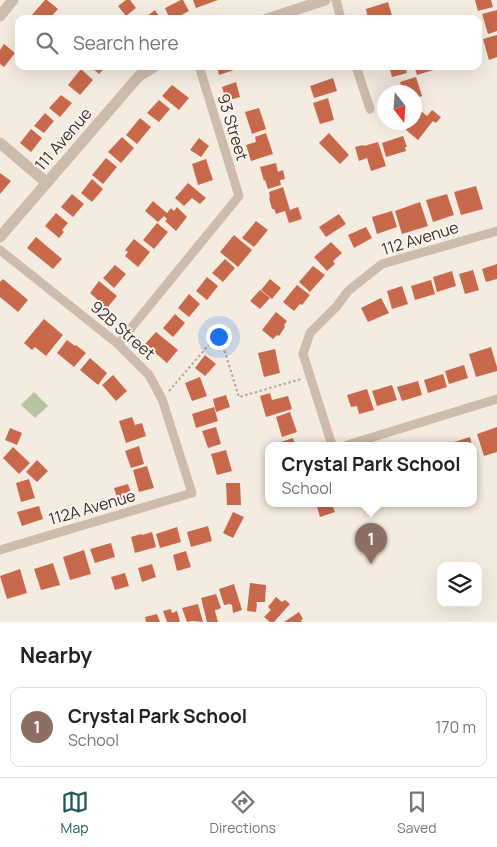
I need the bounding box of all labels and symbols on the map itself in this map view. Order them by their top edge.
north arrow [377,85,422,130]
street label: 93 Street [212,91,254,163]
street label: 111 Avenue [30,103,96,175]
street label: 112 Avenue [379,216,461,260]
street label: 92B Street [86,296,160,364]
your location [206,324,232,350]
street label: 112A Avenue [46,484,138,530]
pin: 1 [355,523,387,564]

